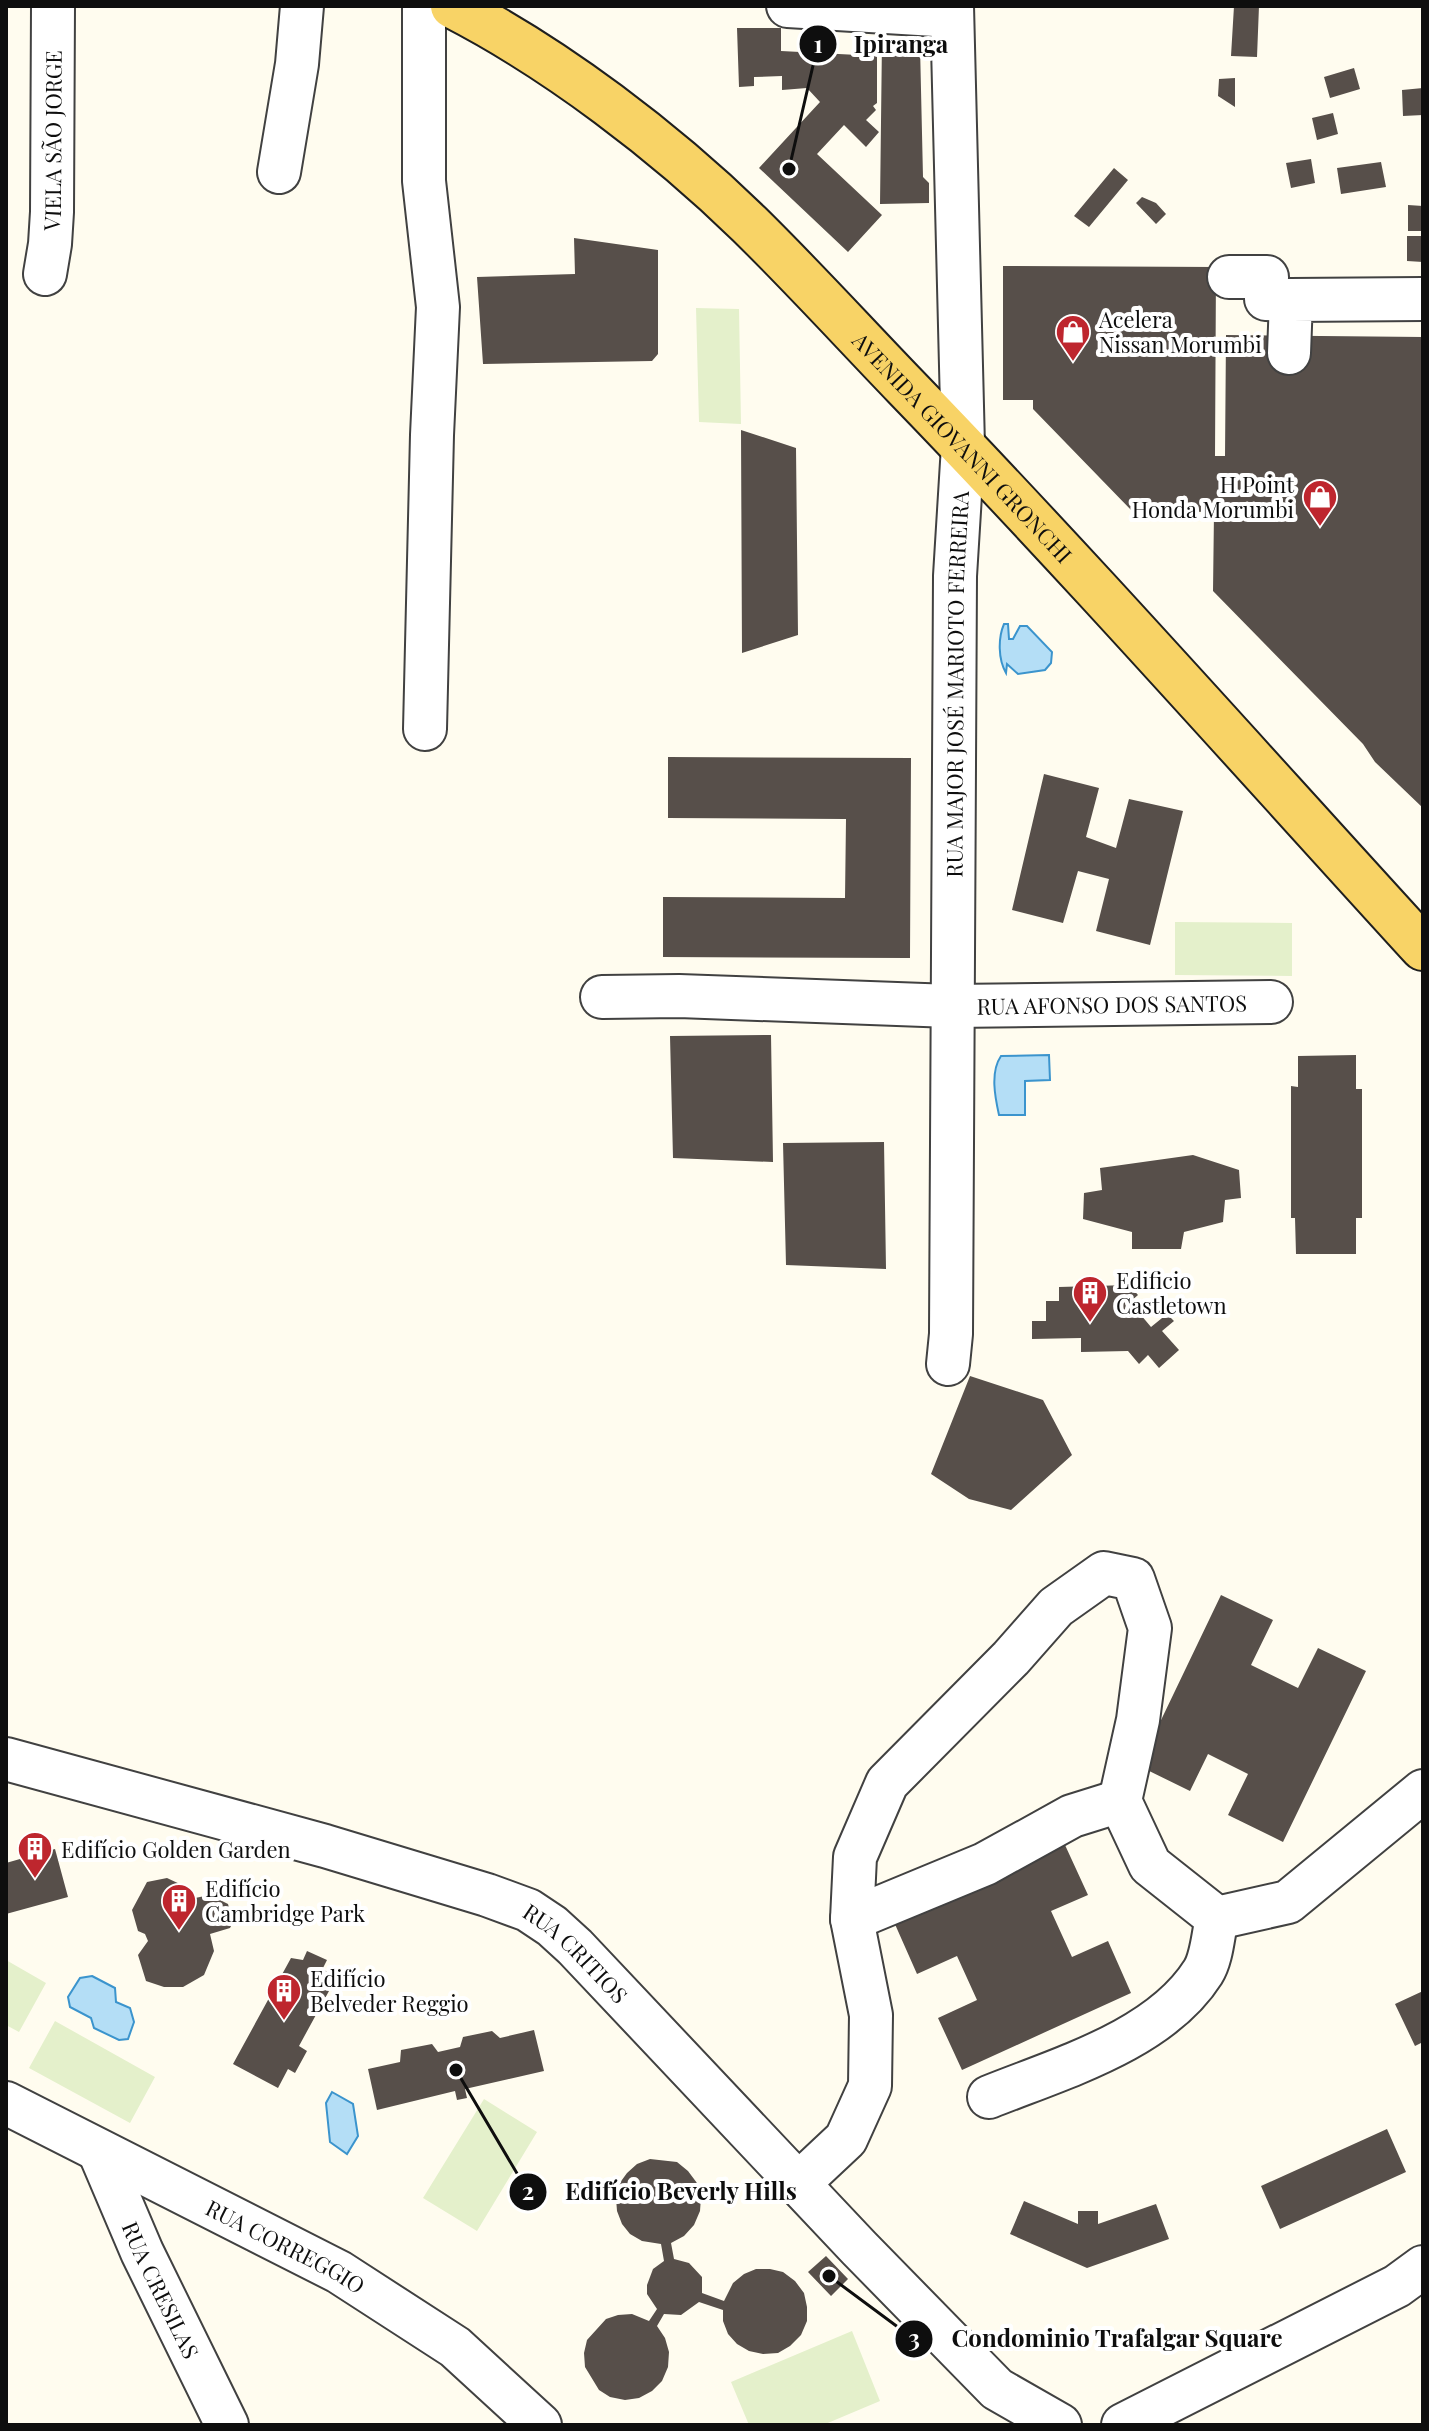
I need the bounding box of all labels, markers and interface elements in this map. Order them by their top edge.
callout: Ipiranga [798,20,964,68]
text: 1 [813,27,823,59]
text: Ipiranga [854,27,949,59]
street label: VIELA SÃO JORGE [36,50,68,233]
place label: Acelera Nissan Morumbi [1098,304,1262,359]
shop icon: Acelera Nissan Morumbi [1054,313,1092,363]
street label: AVENIDA GIOVANNI GRONCHI [846,325,1079,569]
place label: H Point Honda Morumbi [1132,469,1295,524]
shop icon: H Point Honda Morumbi [1301,478,1339,528]
street label: RUA MAJOR JOSÉ MARIOTO FERREIRA [938,490,975,878]
street label: RUA AFONSO DOS SANTOS [976,987,1247,1021]
place label: Edificio Castletown [1116,1265,1227,1320]
building icon: Edificio Castletown [1071,1274,1109,1324]
building icon: Edifício Golden Garden [16,1830,54,1880]
place label: Edifício Golden Garden [61,1834,291,1864]
place label: Edifício Cambridge Park [205,1873,365,1928]
building icon: Edifício Cambridge Park [160,1882,198,1932]
street label: RUA CRITIOS [518,1896,635,2009]
place label: Edifício Belveder Reggio [310,1963,469,2018]
building icon: Edifício Belveder Reggio [265,1972,303,2022]
callout: Edifício Beverly Hills [508,2168,813,2216]
text: 2 [522,2174,534,2206]
text: Edifício Beverly Hills [565,2174,797,2206]
street label: RUA CORREGGIO [201,2192,371,2300]
street label: RUA CRESILAS [116,2217,207,2363]
callout: Condominio Trafalgar Square [894,2315,1299,2363]
text: 3 [908,2321,920,2353]
text: Condominio Trafalgar Square [951,2321,1283,2353]

